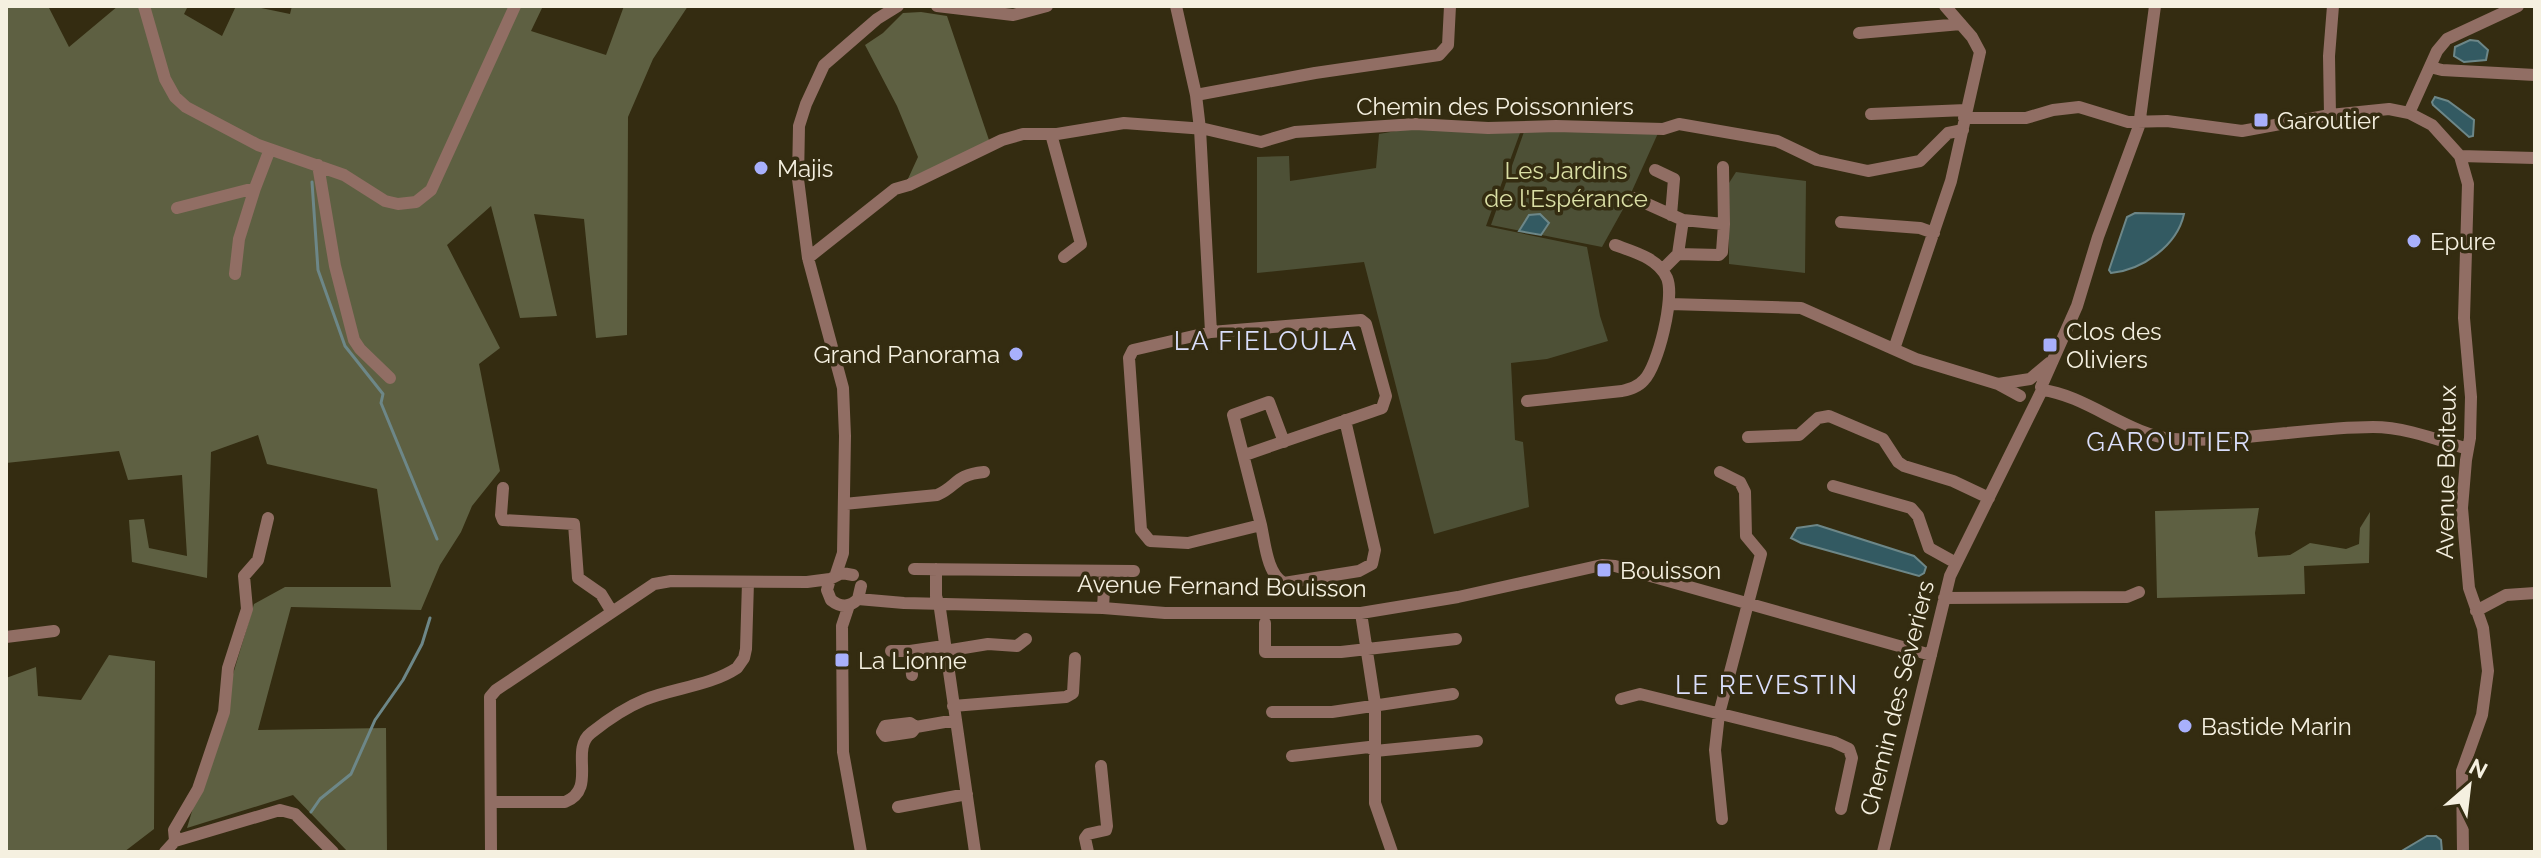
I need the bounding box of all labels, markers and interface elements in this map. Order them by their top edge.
street label: Chemin des Poissonniers [1356,92,1634,121]
place label: Garoutier [2277,106,2380,135]
marker: Garoutier [2252,111,2270,129]
place label: Majis [777,154,833,183]
park label: Les Jardins de l'Espérance [1484,156,1648,213]
marker: Majis [752,159,770,177]
place label: Epure [2430,227,2496,256]
marker: Epure [2405,232,2423,250]
place label: Clos des Oliviers [2066,317,2162,374]
district label: LA FIELOULA [1174,326,1358,356]
marker: Clos des Oliviers [2041,336,2059,354]
place label: Grand Panorama [814,340,1000,369]
marker: Grand Panorama [1007,345,1025,363]
street label: Avenue Boiteux [2430,385,2462,559]
district label: GAROUTIER [2086,427,2252,457]
place label: Bouisson [1620,556,1721,585]
marker: Bouisson [1595,561,1613,579]
street label: Avenue Fernand Bouisson [1077,569,1367,603]
street label: Chemin des Séveriers [1854,577,1940,819]
place label: La Lionne [858,646,967,675]
marker: La Lionne [833,651,851,669]
district label: LE REVESTIN [1675,670,1859,700]
place label: Bastide Marin [2201,712,2352,741]
marker: Bastide Marin [2176,717,2194,735]
north arrow [2429,746,2509,826]
text: N [2465,753,2492,784]

